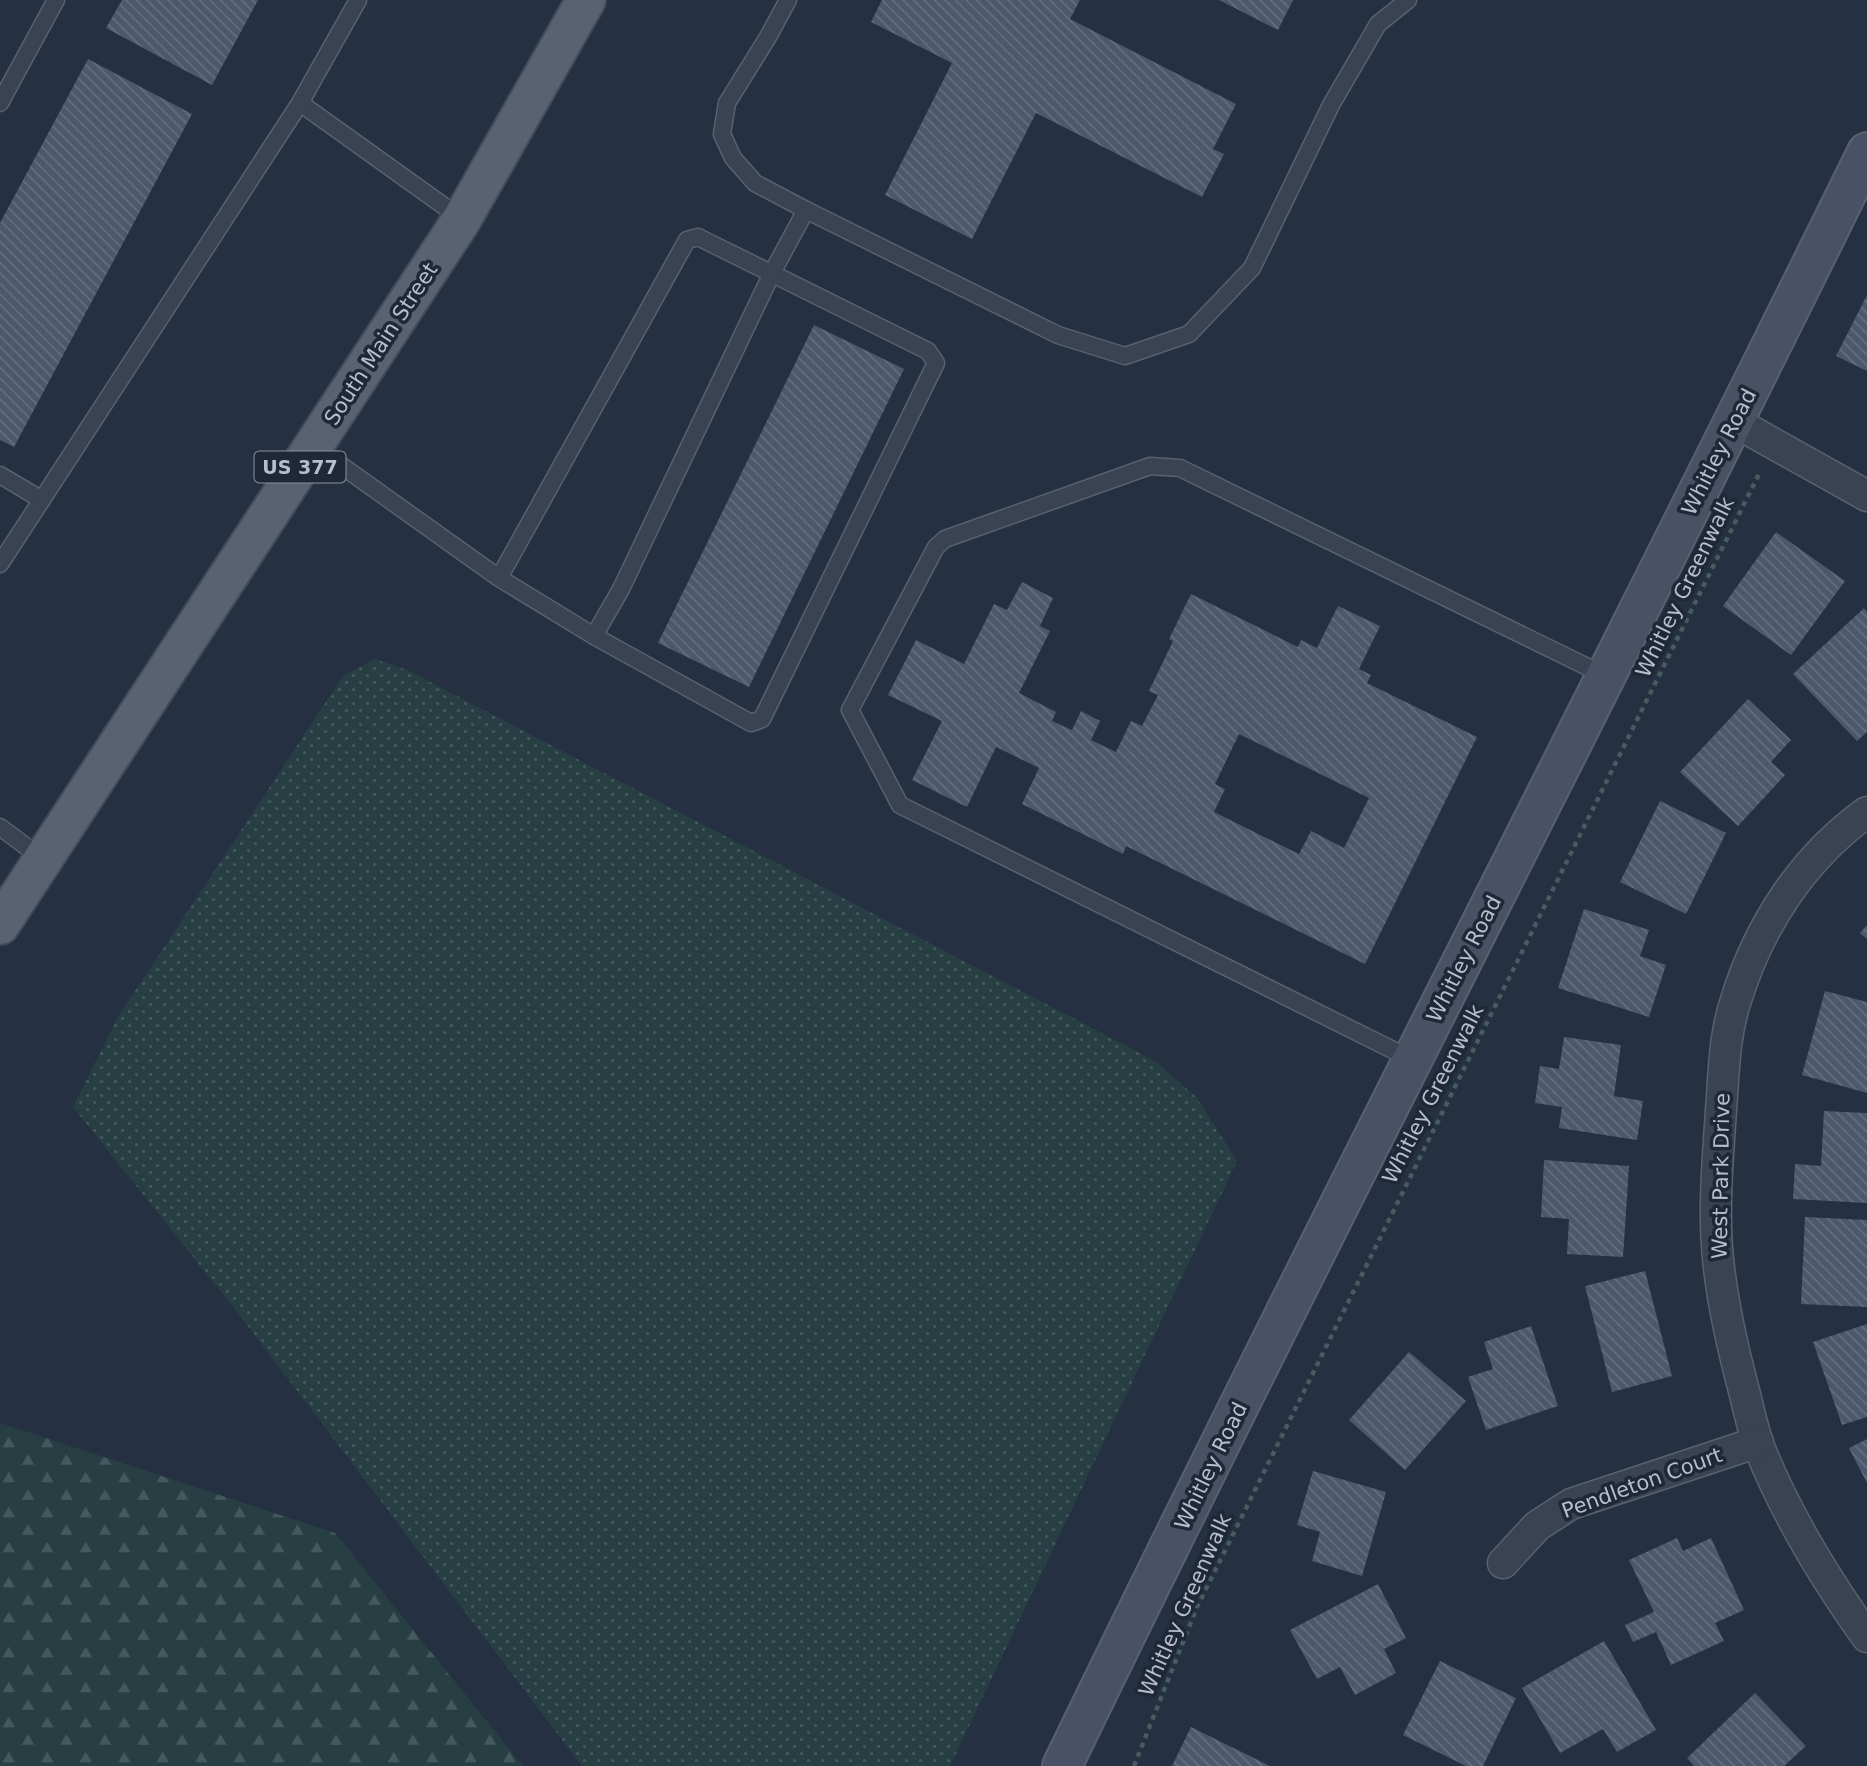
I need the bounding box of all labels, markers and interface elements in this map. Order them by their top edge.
street label: South Main Street [320,258,442,430]
street label: Whitley Road [1677,385,1761,519]
road number: US 377 [254,452,346,482]
street label: Whitley Greenwalk [1631,492,1739,681]
street label: Whitley Road [1422,892,1506,1026]
street label: Whitley Greenwalk [1377,1000,1489,1187]
street label: West Park Drive [1708,1093,1734,1259]
street label: Whitley Road [1170,1398,1252,1534]
street label: Pendleton Court [1558,1443,1726,1523]
street label: Whitley Greenwalk [1134,1509,1236,1700]

